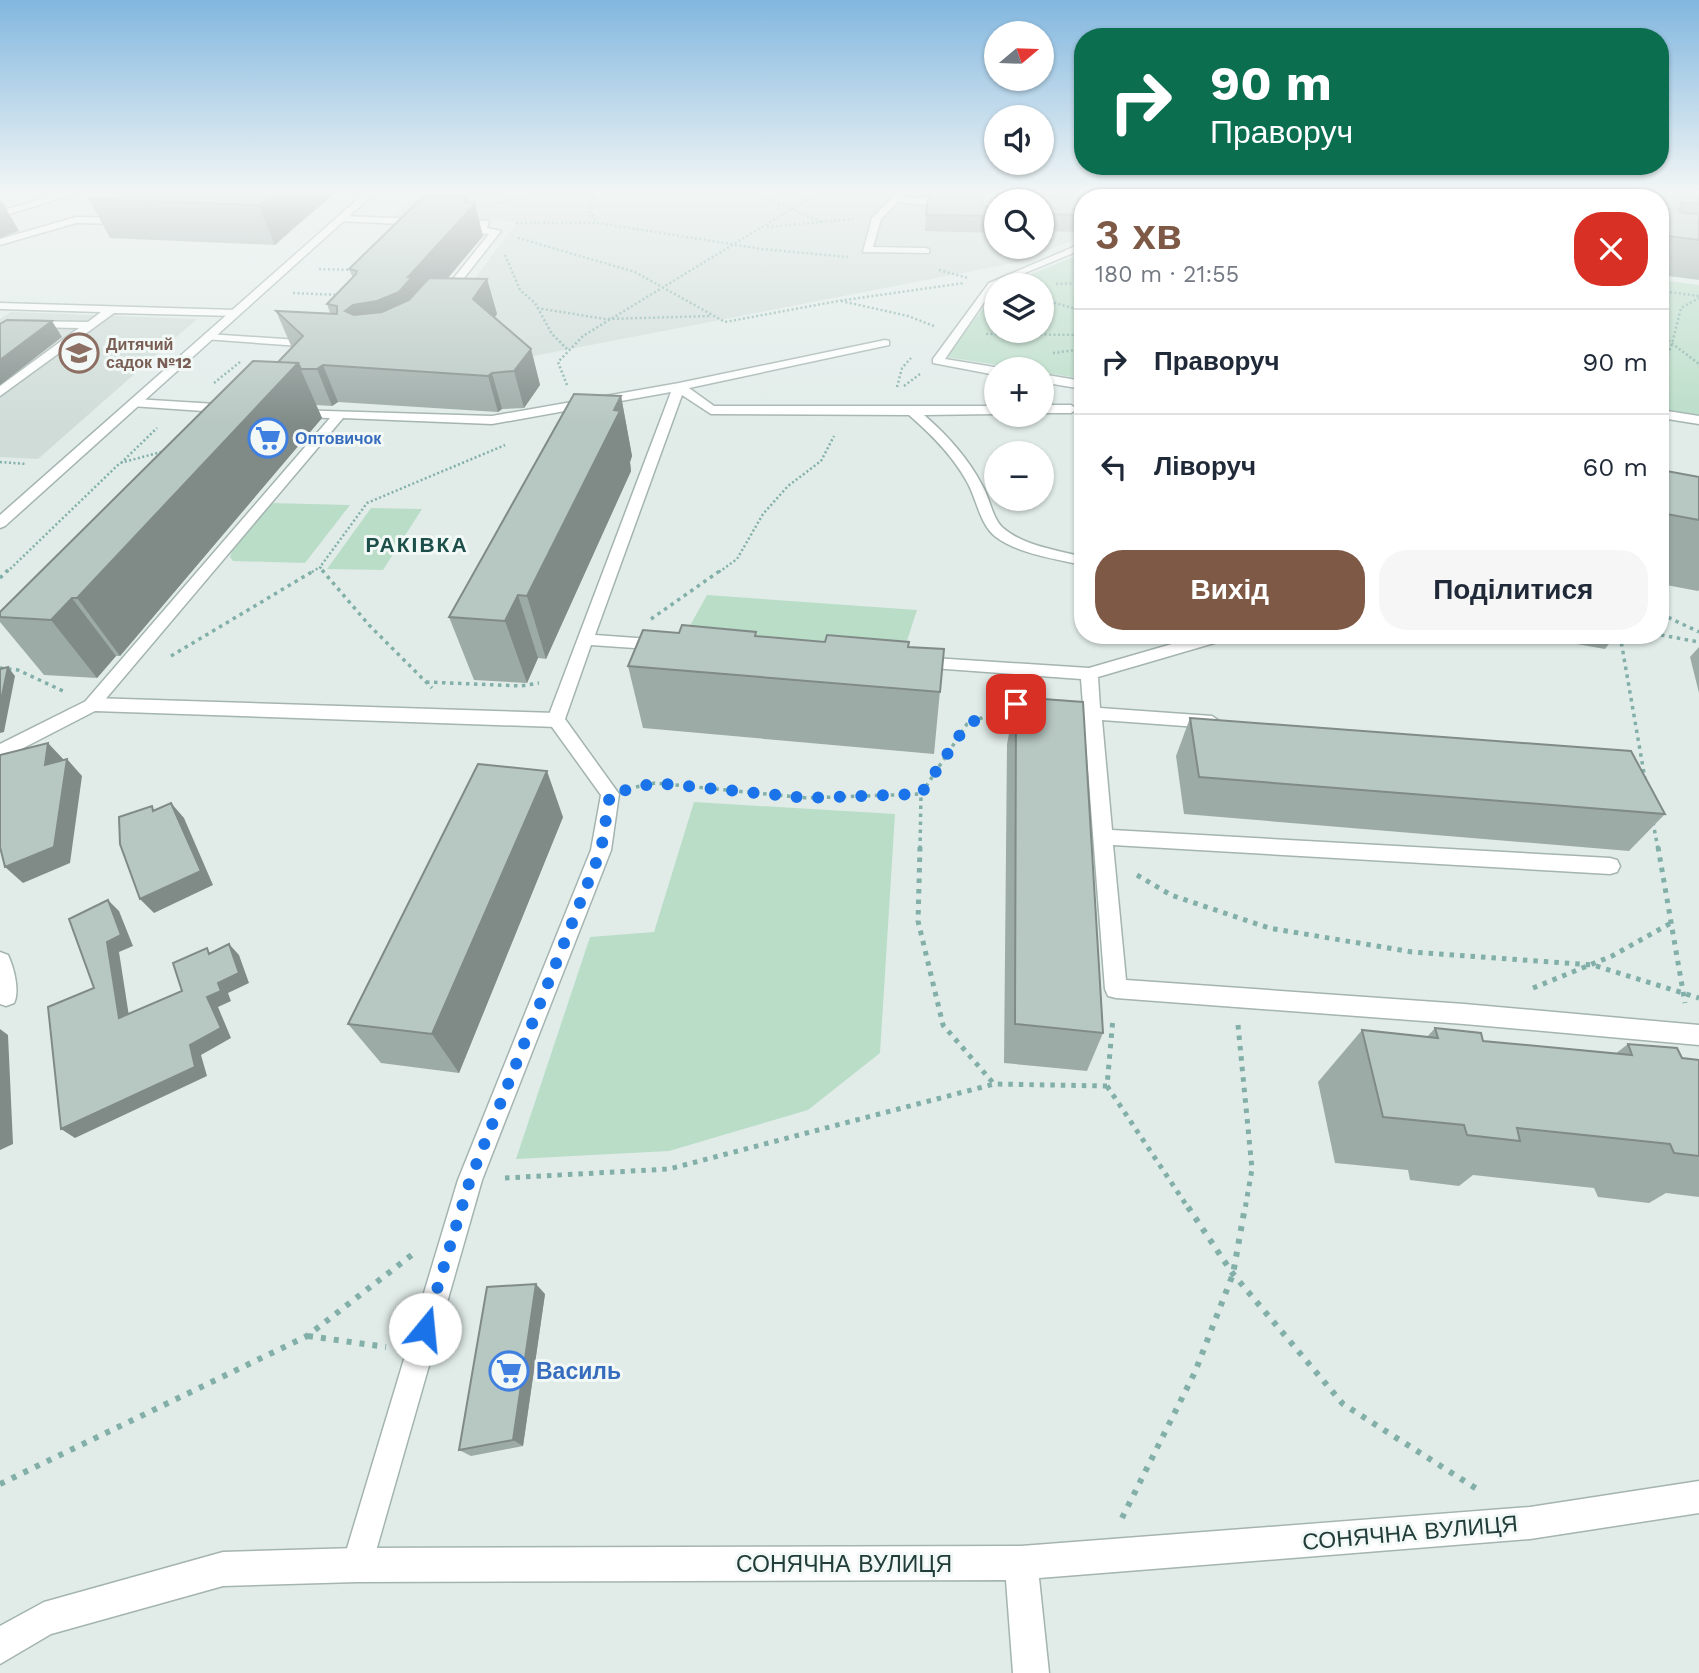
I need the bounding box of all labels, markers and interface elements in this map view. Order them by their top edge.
north arrow [984,21,1054,91]
map controls [984,21,1054,511]
text: 90 m [1210,54,1332,112]
icon: right [1095,56,1186,147]
button: sound [984,105,1054,175]
text: Праворуч [1210,113,1353,151]
button: search [984,189,1054,259]
text: 3 хв [1095,210,1182,259]
button: close [1574,212,1648,286]
text: 180 m · 21:55 [1095,261,1239,288]
button: layers [984,273,1054,343]
school or university icon: Дитячий садок №12 [58,332,100,374]
place label: Дитячий садок №12 [106,335,192,372]
icon: right [1095,343,1133,381]
text: Праворуч [1154,346,1280,376]
text: 90 m [1582,347,1648,377]
button: + [984,357,1054,427]
supermarket icon: Оптовичок [247,417,289,459]
place label: Оптовичок [295,429,382,448]
button: − [984,441,1054,511]
icon: left [1095,448,1133,486]
text: Ліворуч [1154,451,1256,481]
text: 60 m [1582,452,1648,482]
district label: РАКІВКА [365,532,469,557]
button: Вихід [1095,550,1365,630]
button: Поділитися [1379,550,1648,630]
pin [986,674,1046,734]
icon: arrive [997,685,1035,723]
position arrow [388,1292,462,1366]
supermarket icon: Василь [488,1350,530,1392]
place label: Василь [536,1358,621,1385]
street label: СОНЯЧНА ВУЛИЦЯ [1301,1510,1519,1556]
street label: СОНЯЧНА ВУЛИЦЯ [736,1551,952,1578]

